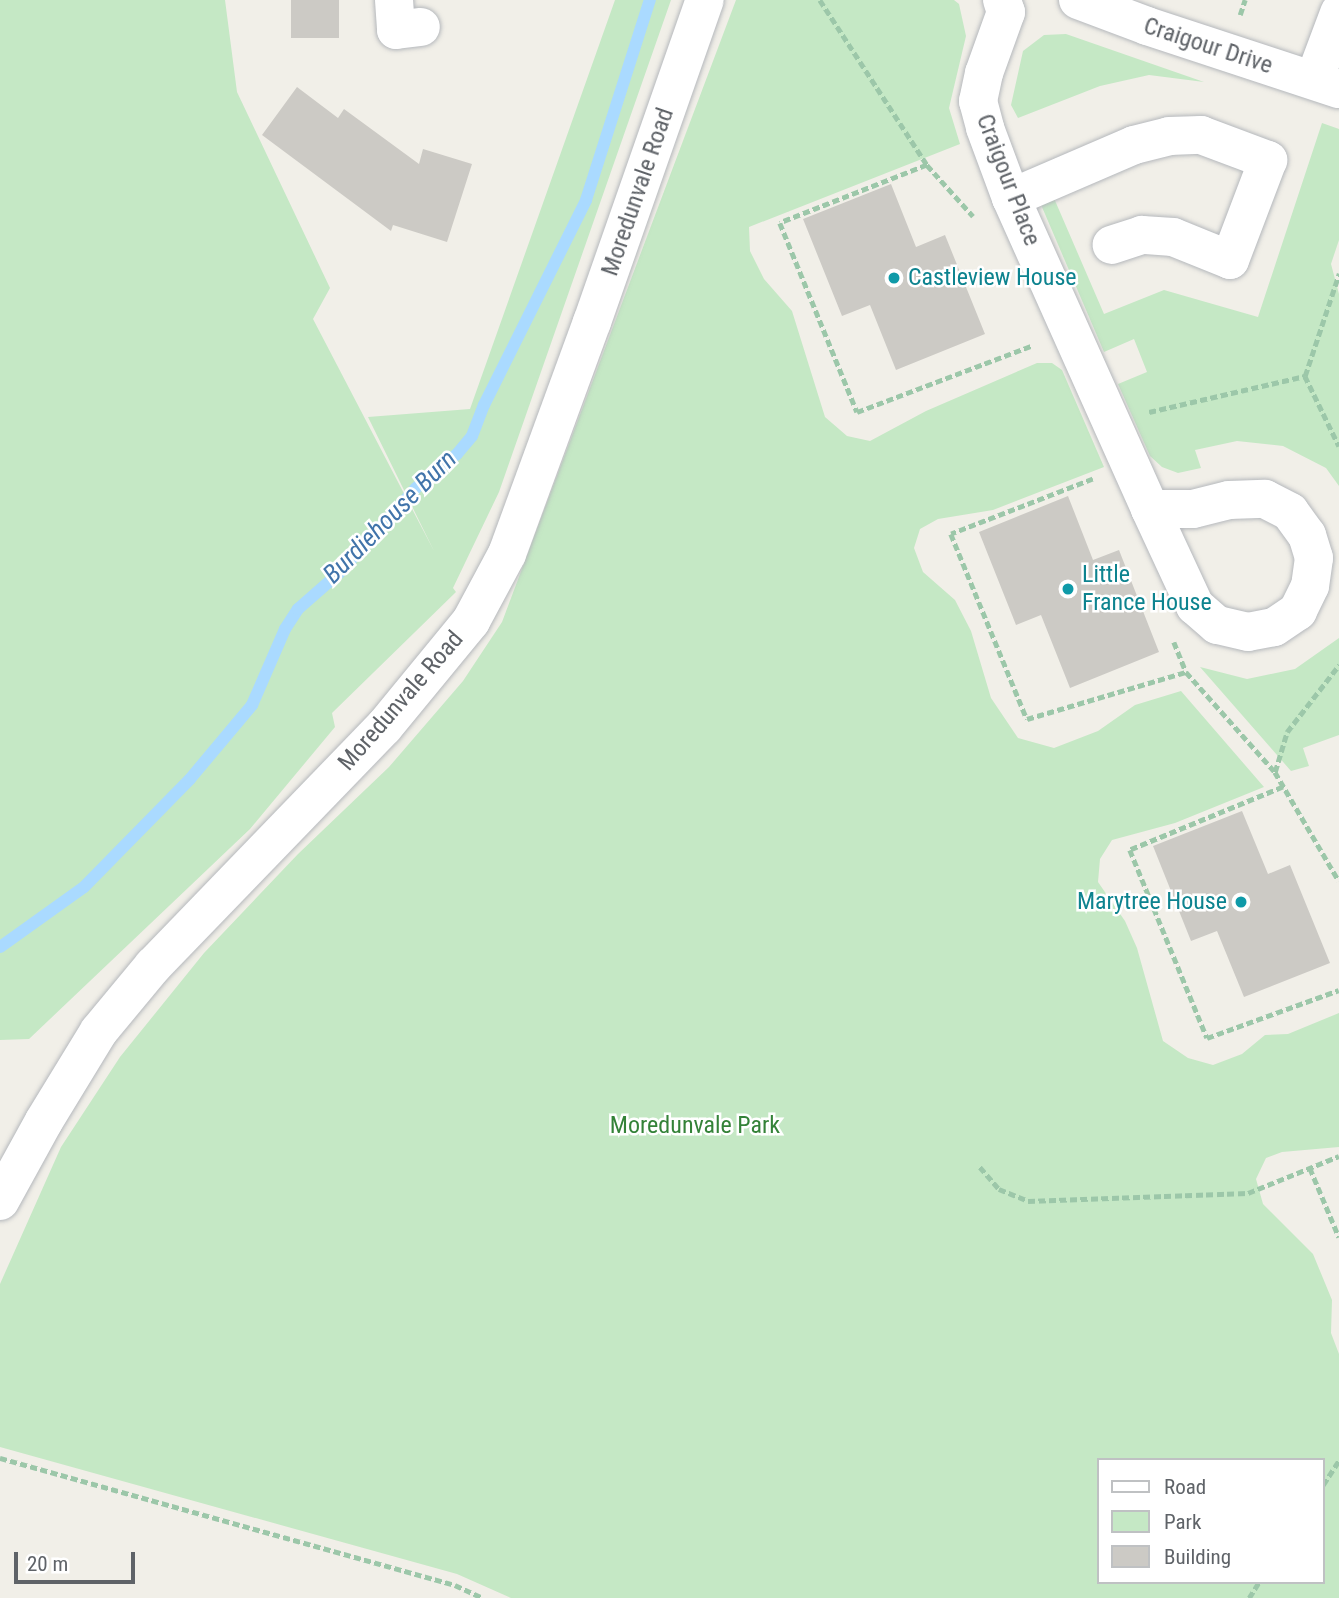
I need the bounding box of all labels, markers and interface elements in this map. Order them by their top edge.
street label: Craigour Drive [1140,12,1276,80]
street label: Moredunvale Road [596,104,680,280]
street label: Craigour Place [970,110,1046,250]
place label: Castleview House [908,264,1077,292]
marker: Castleview House [886,270,902,286]
water label: Burdiehouse Burn [317,444,463,590]
place label: Little France House [1082,561,1212,617]
marker: Little France House [1060,581,1076,597]
street label: Moredunvale Road [333,625,469,777]
place label: Marytree House [1077,888,1227,916]
marker: Marytree House [1233,894,1249,910]
park label: Moredunvale Park [610,1112,780,1140]
legend [1098,1458,1325,1584]
text: Road [1164,1475,1206,1499]
text: Park [1164,1510,1201,1534]
scale bar [18,1538,138,1582]
text: Building [1164,1545,1231,1569]
text: 20 m [27,1552,68,1576]

